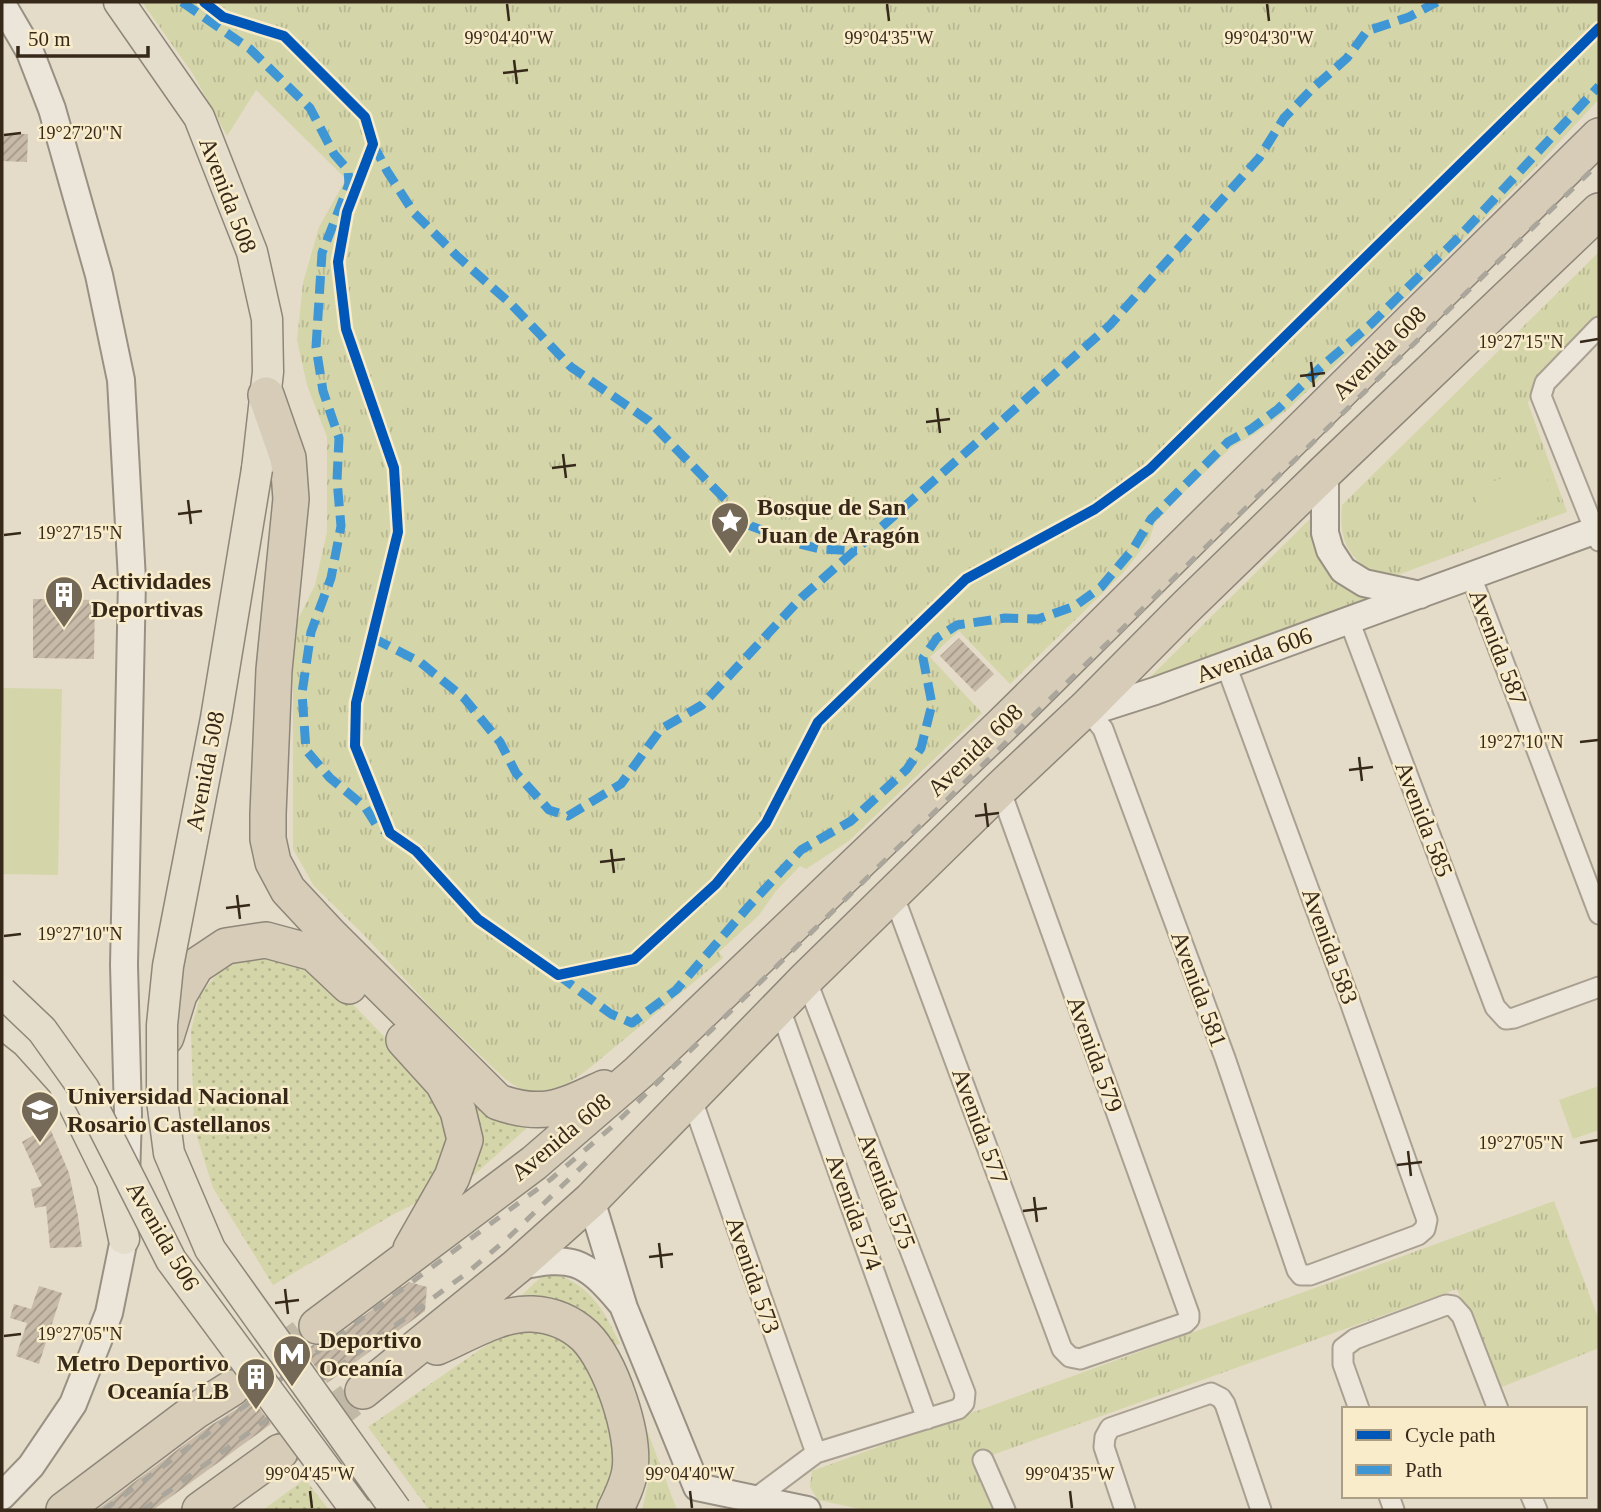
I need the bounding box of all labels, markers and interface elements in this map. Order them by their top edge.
scale bar [18,14,147,58]
text: 50 m [28,27,71,51]
text: 99°04'40"W [465,28,553,48]
text: 99°04'35"W [845,28,933,48]
text: 99°04'30"W [1225,28,1313,48]
text: 19°27'20"N [38,123,122,143]
street label: Avenida 508 [194,134,262,256]
street label: Avenida 608 [1327,301,1431,405]
text: 19°27'15"N [1479,332,1563,352]
place label: Bosque de San Juan de Aragón [757,494,920,548]
place icon: Bosque de San Juan de Aragón [709,500,751,555]
text: 19°27'15"N [38,523,122,543]
place label: Actividades Deportivas [91,568,211,622]
building icon: Actividades Deportivas [43,574,85,629]
street label: Avenida 587 [1464,586,1532,708]
street label: Avenida 606 [1192,622,1316,688]
street label: Avenida 608 [922,698,1028,802]
street label: Avenida 508 [181,709,229,833]
text: 19°27'10"N [1479,732,1563,752]
street label: Avenida 585 [1390,758,1458,880]
street label: Avenida 583 [1297,884,1363,1008]
text: 19°27'10"N [38,924,122,944]
street label: Avenida 581 [1166,927,1232,1051]
street label: Avenida 579 [1062,992,1128,1116]
street label: Avenida 577 [947,1064,1013,1188]
place label: Universidad Nacional Rosario Castellanos [67,1083,289,1137]
street label: Avenida 608 [506,1088,616,1186]
school or university icon: Universidad Nacional Rosario Castellanos [19,1089,61,1144]
street label: Avenida 575 [853,1130,921,1252]
text: 19°27'05"N [1479,1133,1563,1153]
street label: Avenida 574 [821,1150,887,1274]
street label: Avenida 506 [121,1177,205,1295]
street label: Avenida 573 [721,1213,785,1337]
text: 19°27'05"N [38,1324,122,1344]
place label: Deportivo Oceanía [319,1327,422,1381]
metro station icon: Deportivo Oceanía [271,1333,313,1388]
place label: Metro Deportivo Oceanía LB [57,1350,229,1404]
building icon: Metro Deportivo Oceanía LB [235,1356,277,1411]
legend [1342,1407,1587,1498]
text: Cycle path [1405,1423,1496,1447]
text: Path [1405,1458,1443,1482]
text: 99°04'45"W [266,1464,354,1484]
text: 99°04'40"W [646,1464,734,1484]
text: 99°04'35"W [1026,1464,1114,1484]

